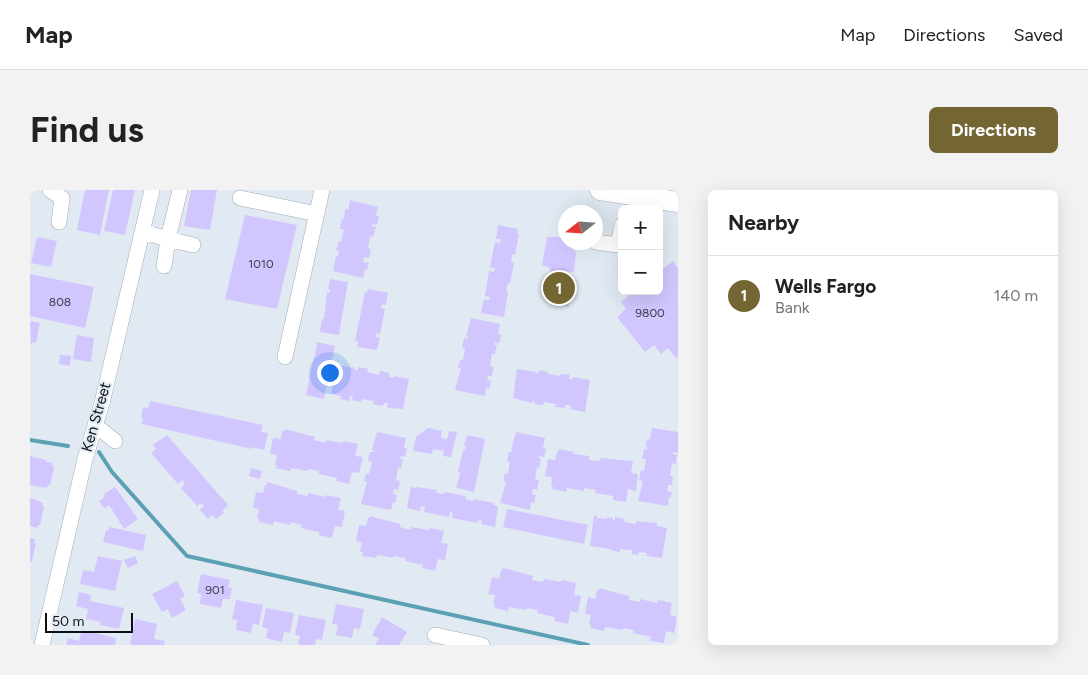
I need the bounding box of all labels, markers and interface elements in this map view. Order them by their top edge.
text: Map [25,20,73,49]
text: Map [840,24,875,46]
text: Directions [903,24,985,46]
text: Saved [1013,24,1063,46]
button: Directions [929,107,1058,153]
text: Find us [30,109,144,151]
north arrow [558,205,603,250]
map controls [618,205,663,295]
button: + [618,205,663,250]
text: Nearby [728,210,799,235]
button: − [618,250,663,295]
house number: 1010 [248,257,274,271]
pin: 1 [543,269,575,307]
text: Wells Fargo [775,275,876,298]
text: 1 [741,286,747,305]
text: 140 m [994,286,1038,305]
house number: 808 [49,295,71,309]
text: Bank [775,298,810,317]
house number: 9800 [635,306,665,320]
your location [317,360,343,386]
street label: Ken Street [78,380,115,454]
house number: 901 [205,583,225,597]
scale bar [45,610,132,633]
text: 50 m [52,613,84,630]

